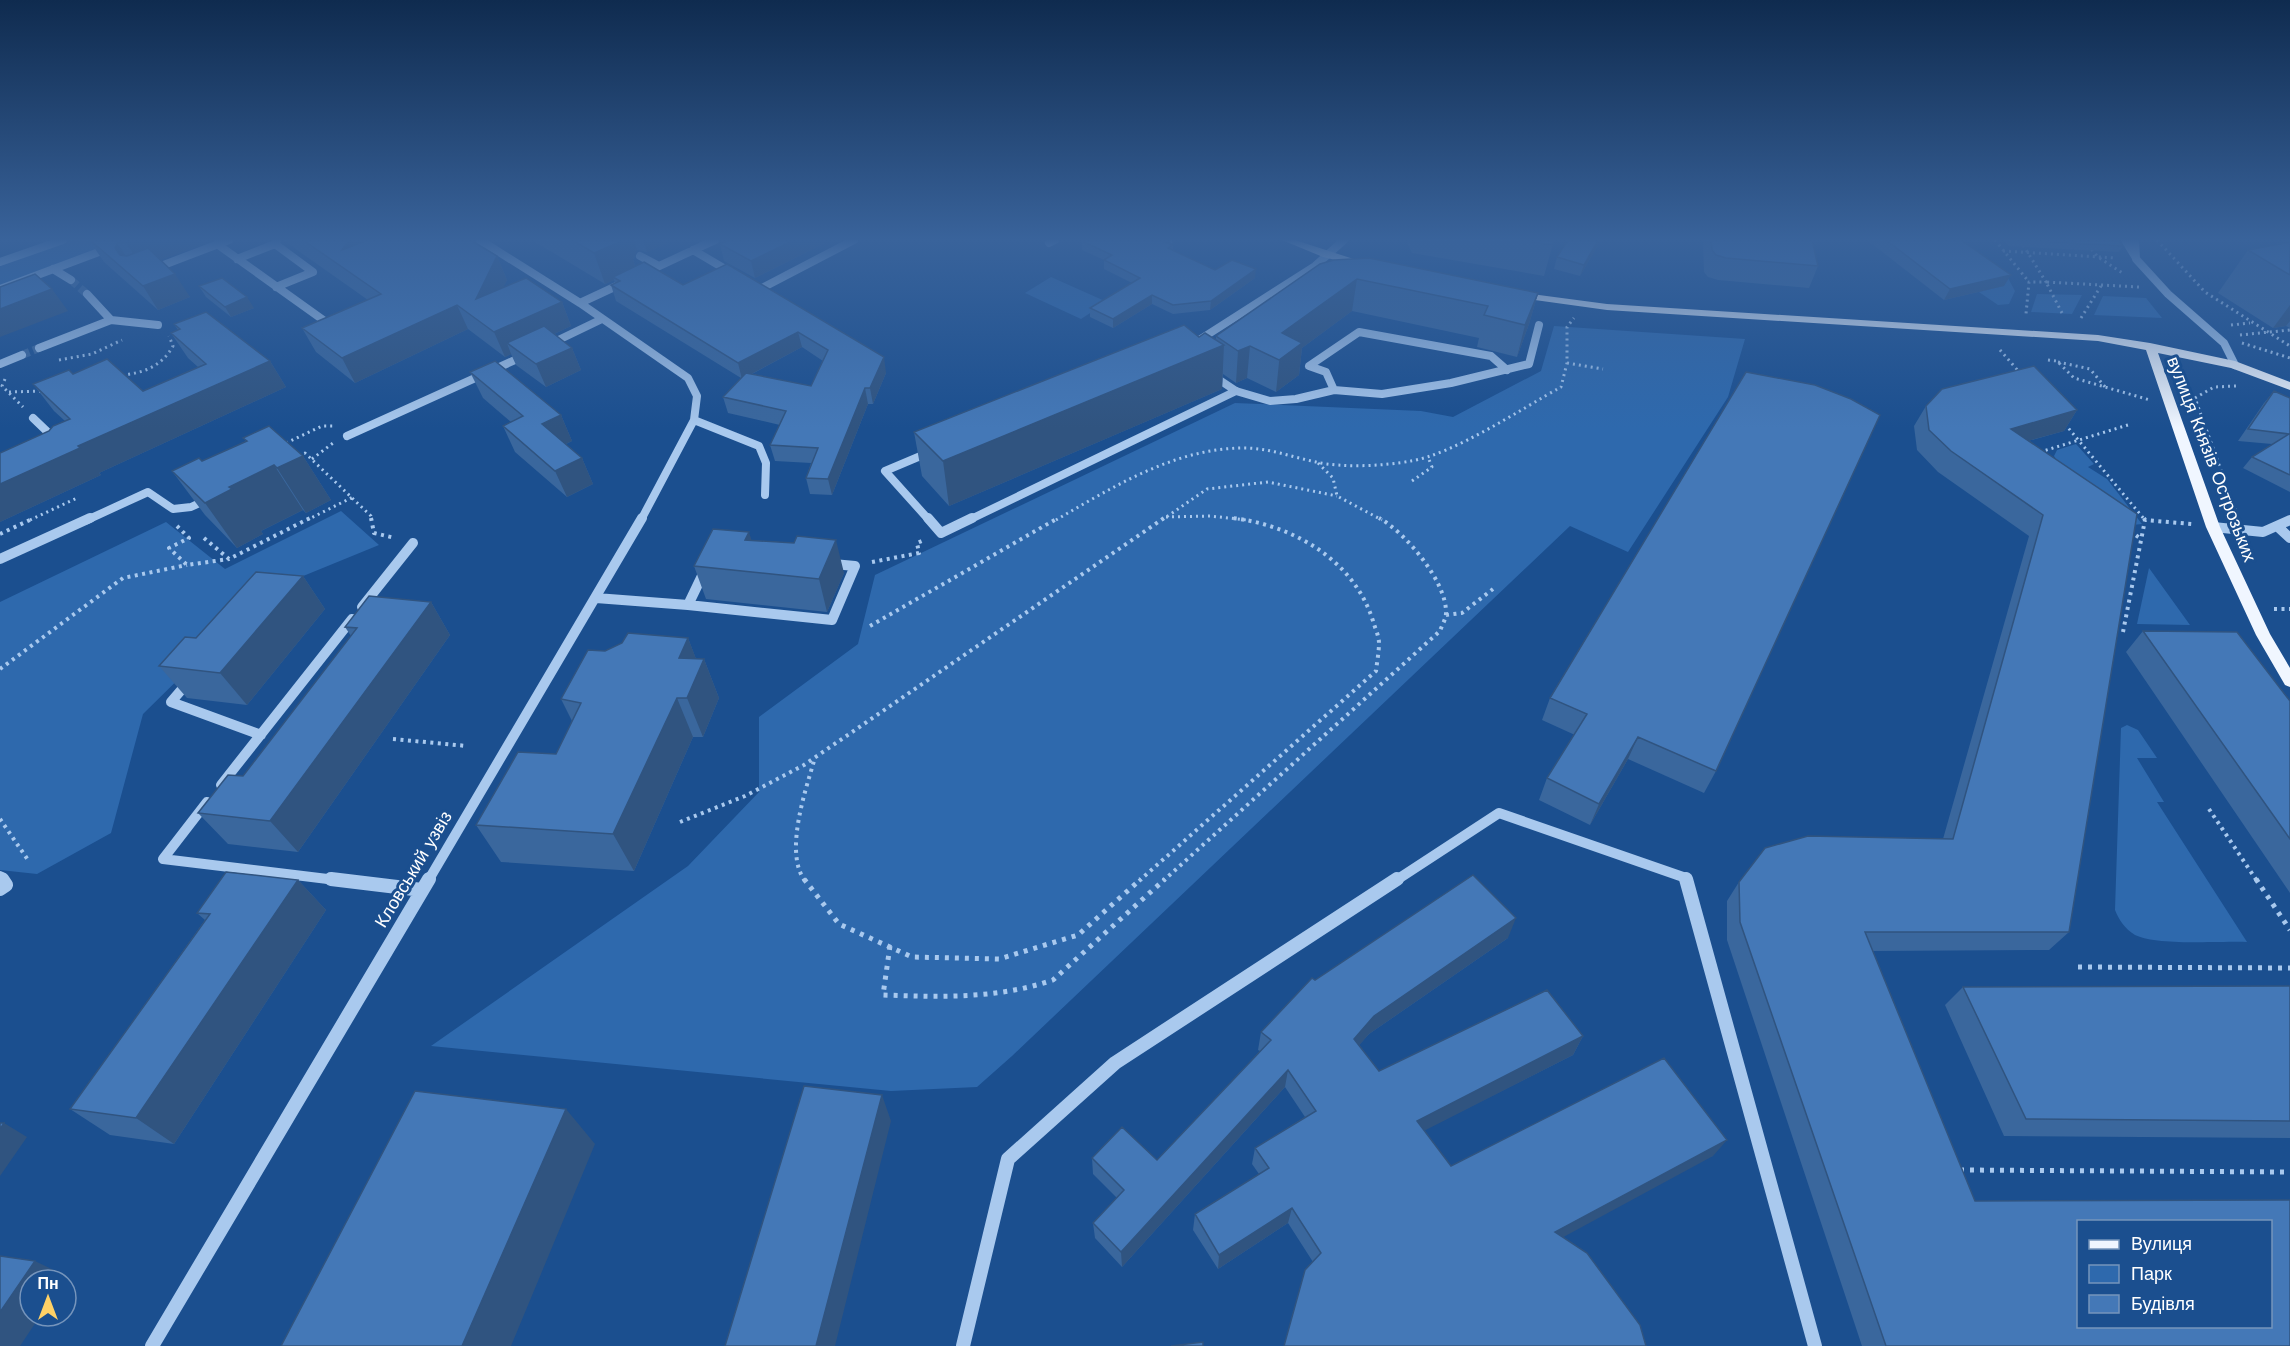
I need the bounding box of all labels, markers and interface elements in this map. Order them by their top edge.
street label: вулиця Князів Острозьких [2163,353,2261,565]
street label: Кловський узвіз [370,807,456,931]
legend [2077,1220,2272,1328]
text: Вулиця [2131,1233,2192,1254]
text: Парк [2131,1263,2172,1284]
north arrow [18,1268,78,1328]
text: Пн [37,1274,59,1293]
text: Будівля [2131,1293,2195,1314]

